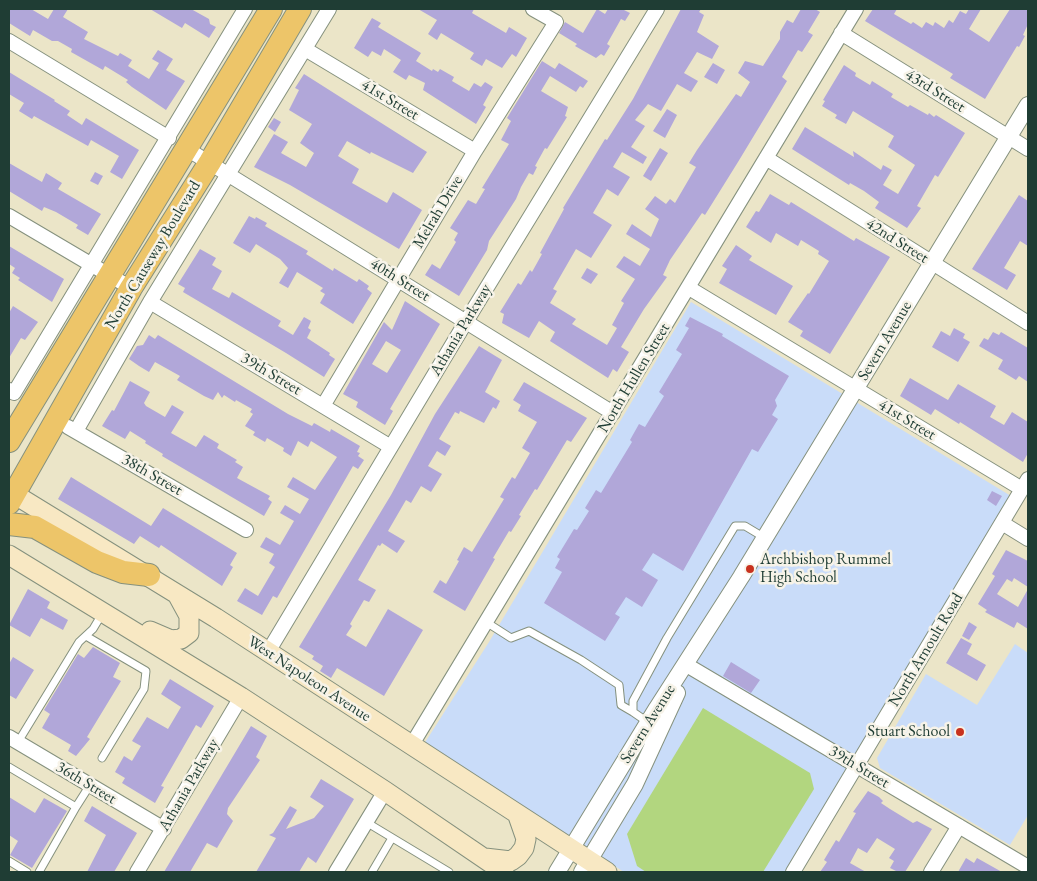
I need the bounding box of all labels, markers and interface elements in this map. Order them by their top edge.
street label: 43rd Street [901,65,969,117]
street label: 41st Street [358,75,422,125]
street label: Melrah Drive [409,172,467,252]
street label: North Causeway Boulevard [101,177,205,333]
street label: 42nd Street [862,214,932,268]
street label: 40th Street [367,254,433,306]
street label: Athania Parkway [426,281,496,379]
street label: Severn Avenue [854,298,916,384]
street label: North Hullen Street [594,320,674,436]
street label: 39th Street [237,349,305,399]
street label: 41st Street [875,395,939,445]
street label: 38th Street [118,450,186,500]
place label: Archbishop Rummel High School [760,550,891,588]
marker: Archbishop Rummel High School [744,563,756,575]
street label: North Arnoult Road [885,590,967,710]
street label: West Napoleon Avenue [244,632,374,726]
street label: Severn Avenue [616,681,680,767]
place label: Stuart School [868,722,950,742]
marker: Stuart School [954,726,966,738]
street label: Athania Parkway [155,735,223,835]
street label: 39th Street [825,742,893,792]
street label: 36th Street [52,758,120,808]

